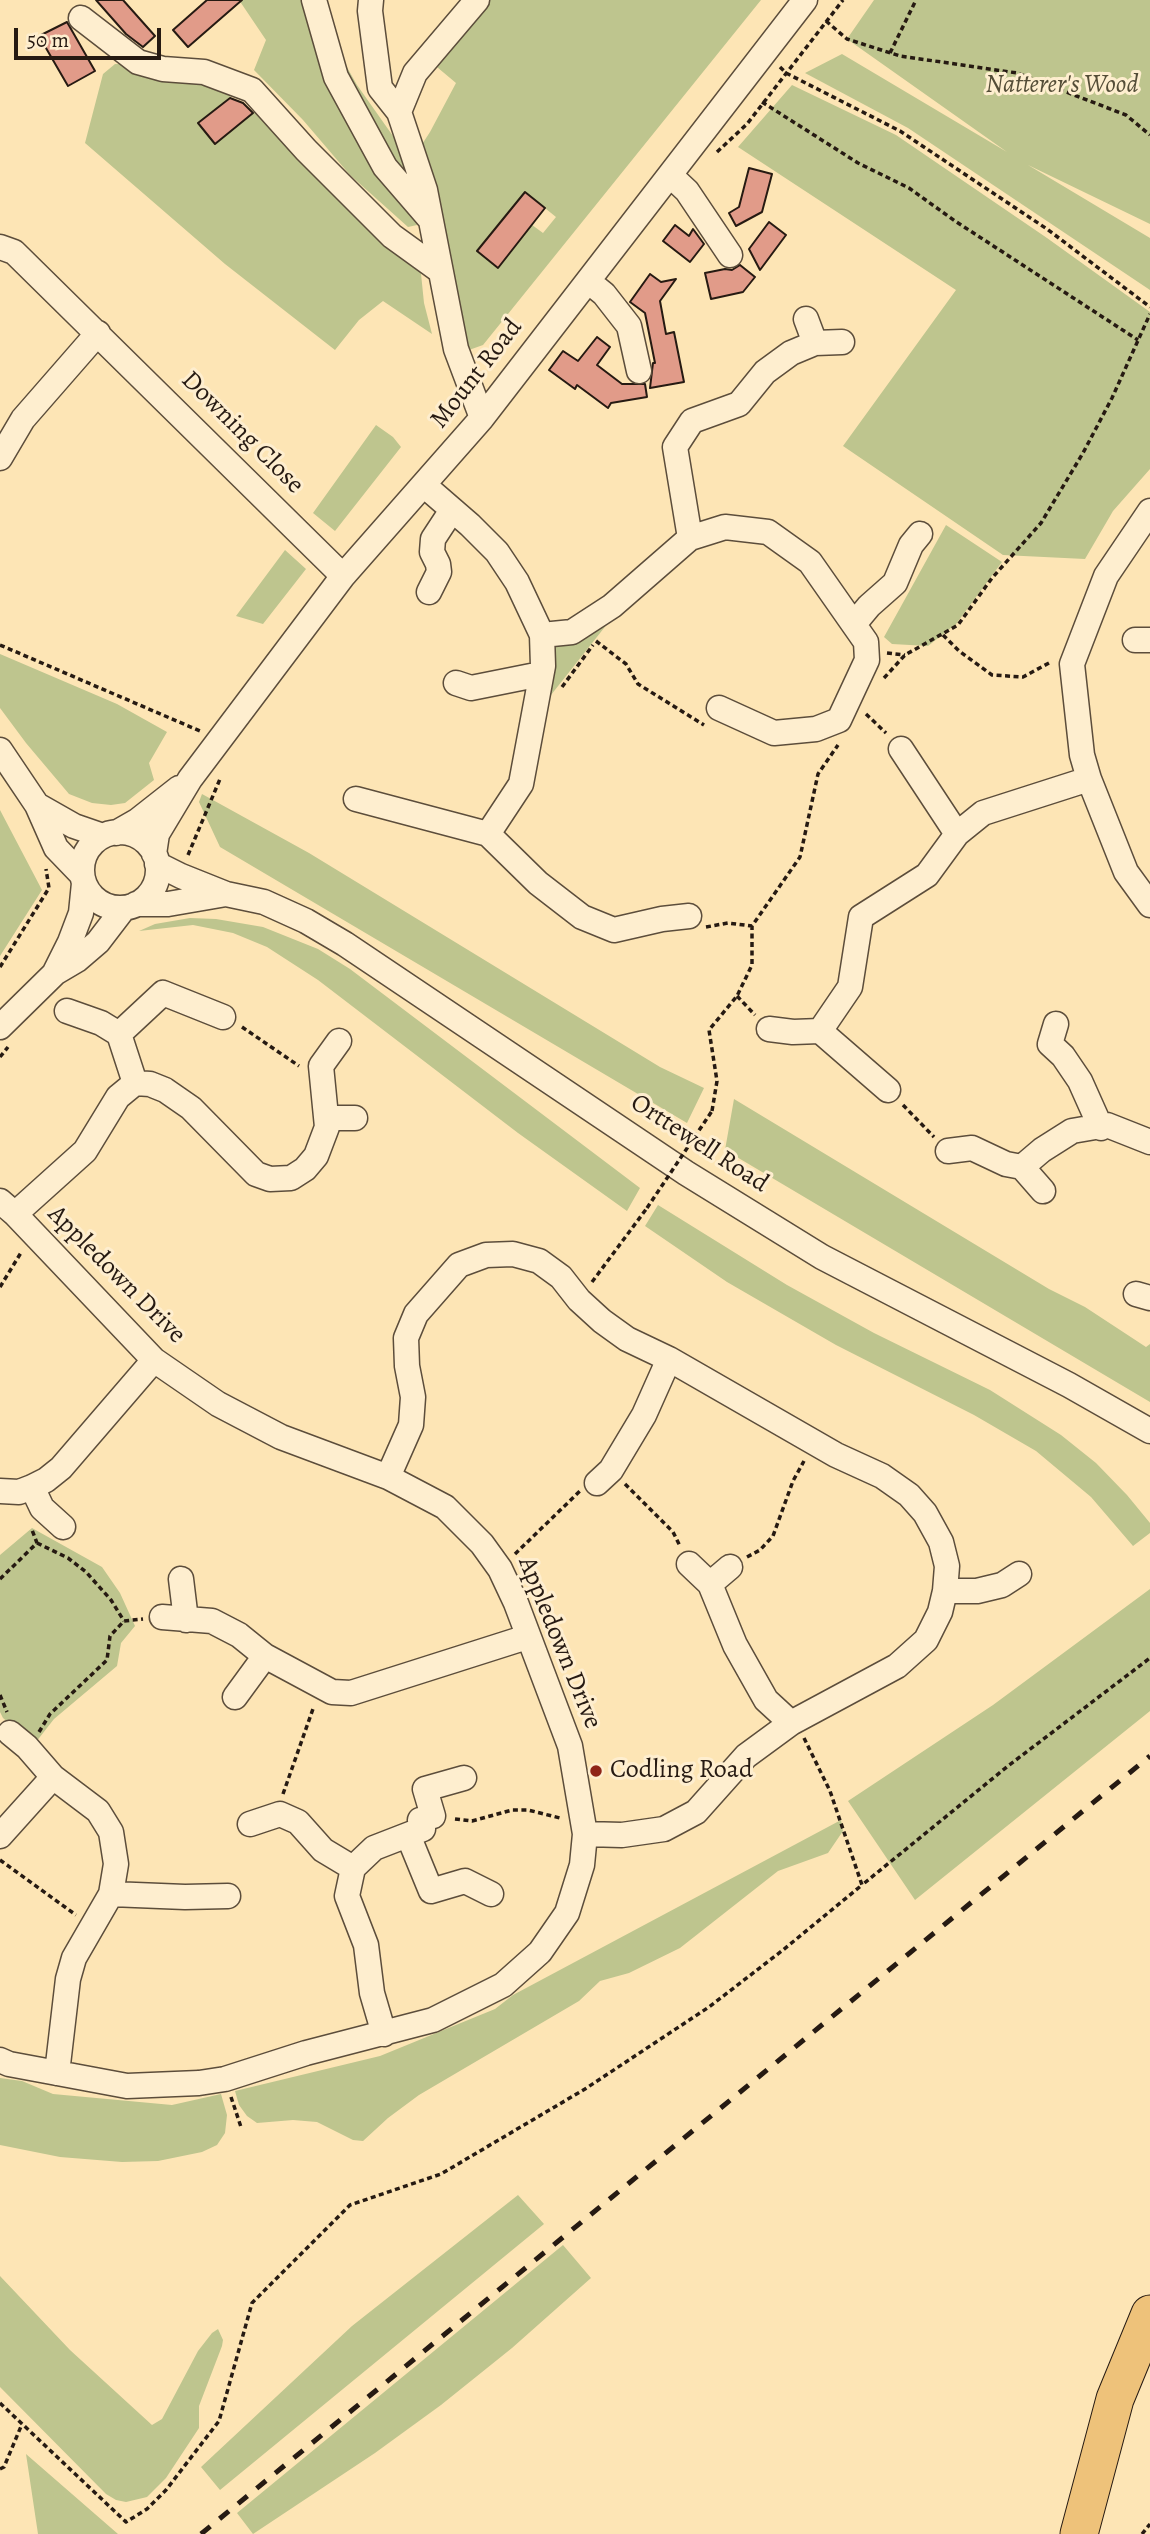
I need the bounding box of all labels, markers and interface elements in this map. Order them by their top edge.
scale bar [18,14,164,58]
text: 50 m [27,26,69,54]
park label: Natterer's Wood [986,70,1138,102]
street label: Mount Road [424,313,530,435]
street label: Downing Close [174,365,310,501]
street label: Orttewell Road [624,1088,774,1200]
street label: Appledown Drive [40,1199,192,1351]
street label: Appledown Drive [510,1552,608,1734]
place label: Codling Road [610,1755,753,1787]
marker: Codling Road [588,1763,604,1779]

